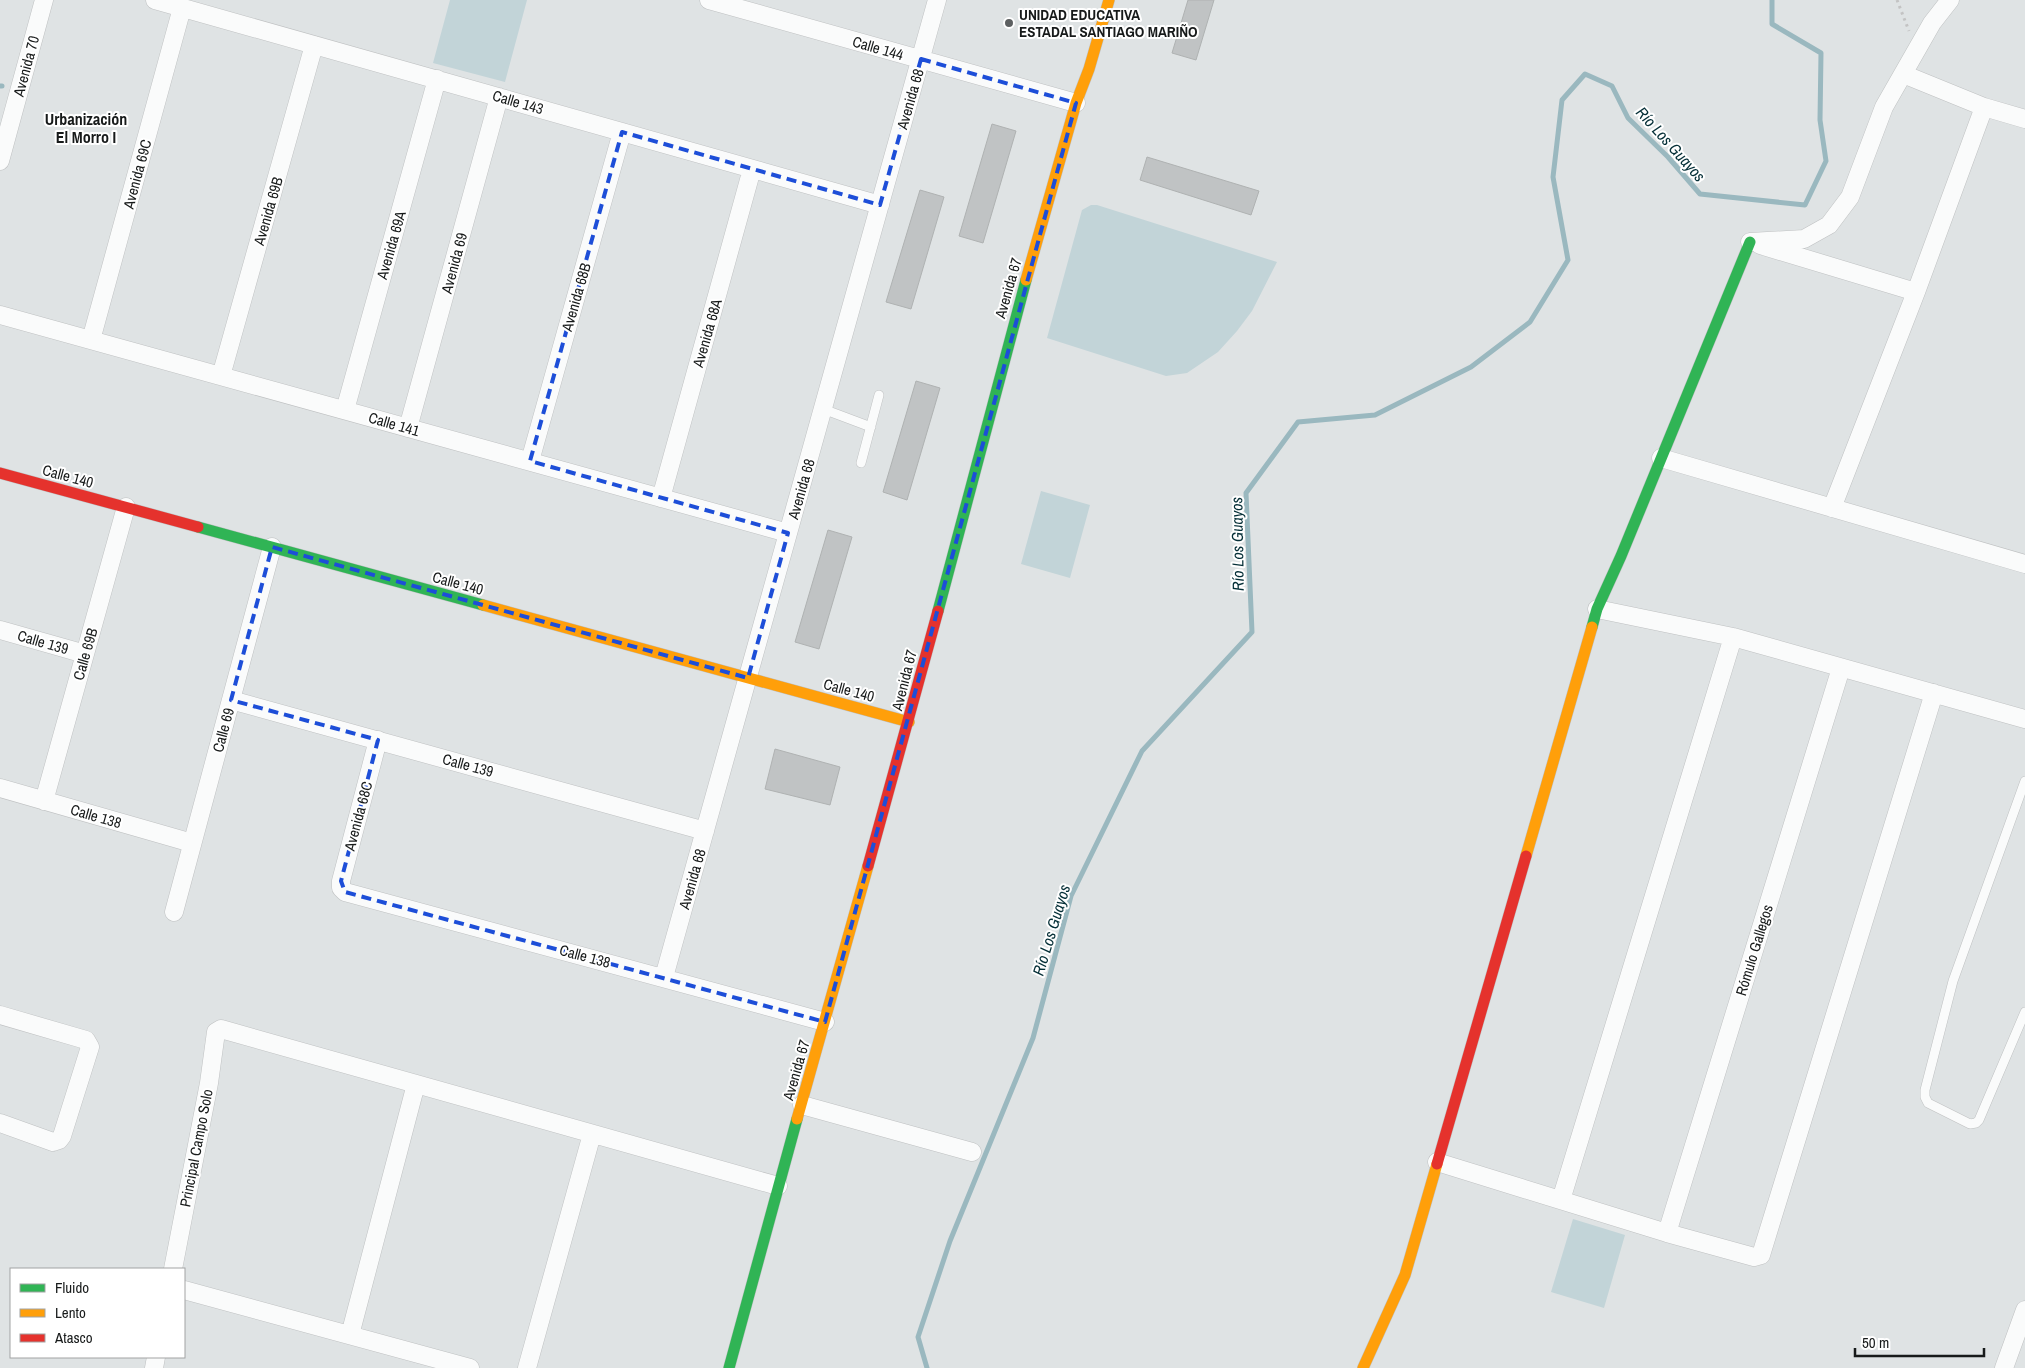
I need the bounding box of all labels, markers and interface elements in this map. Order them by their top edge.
place label: UNIDAD EDUCATIVA ESTADAL SANTIAGO MARIÑO [1019,4,1198,42]
marker: UNIDAD EDUCATIVA ESTADAL SANTIAGO MARIÑO [1003,17,1015,29]
street label: Calle 144 [850,31,906,65]
street label: Avenida 70 [8,33,44,100]
street label: Avenida 68 [891,66,929,133]
street label: Calle 143 [490,85,546,119]
water label: Río Los Guayos [1631,102,1711,187]
district label: Urbanización El Morro I [45,108,127,148]
street label: Avenida 69C [117,137,156,212]
street label: Avenida 69B [248,174,288,249]
street label: Avenida 69A [371,208,411,283]
street label: Avenida 69 [436,230,472,297]
street label: Avenida 67 [989,255,1027,322]
street label: Avenida 68B [556,260,596,335]
street label: Avenida 68A [687,296,727,371]
street label: Calle 141 [366,407,422,441]
street label: Avenida 68 [782,456,820,523]
street label: Calle 140 [40,459,96,493]
water label: Río Los Guayos [1225,496,1249,591]
street label: Calle 140 [430,566,486,600]
street label: Calle 139 [15,625,71,659]
street label: Calle 69B [68,625,102,683]
street label: Avenida 67 [886,647,922,714]
street label: Calle 140 [821,673,877,707]
street label: Calle 69 [207,705,239,755]
street label: Calle 139 [440,748,496,782]
street label: Avenida 68C [338,779,377,854]
street label: Calle 138 [68,799,124,833]
street label: Avenida 68 [673,846,711,913]
water label: Río Los Guayos [1027,881,1075,978]
street label: Rómulo Gallegos [1730,902,1778,998]
street label: Calle 138 [557,939,613,973]
street label: Avenida 67 [777,1037,815,1104]
street label: Principal Campo Solo [174,1087,218,1209]
legend [10,1268,185,1358]
text: Fluido [55,1277,89,1298]
text: Lento [55,1302,86,1323]
scale bar [1855,1326,1984,1358]
text: Atasco [54,1327,93,1348]
text: 50 m [1862,1332,1889,1353]

